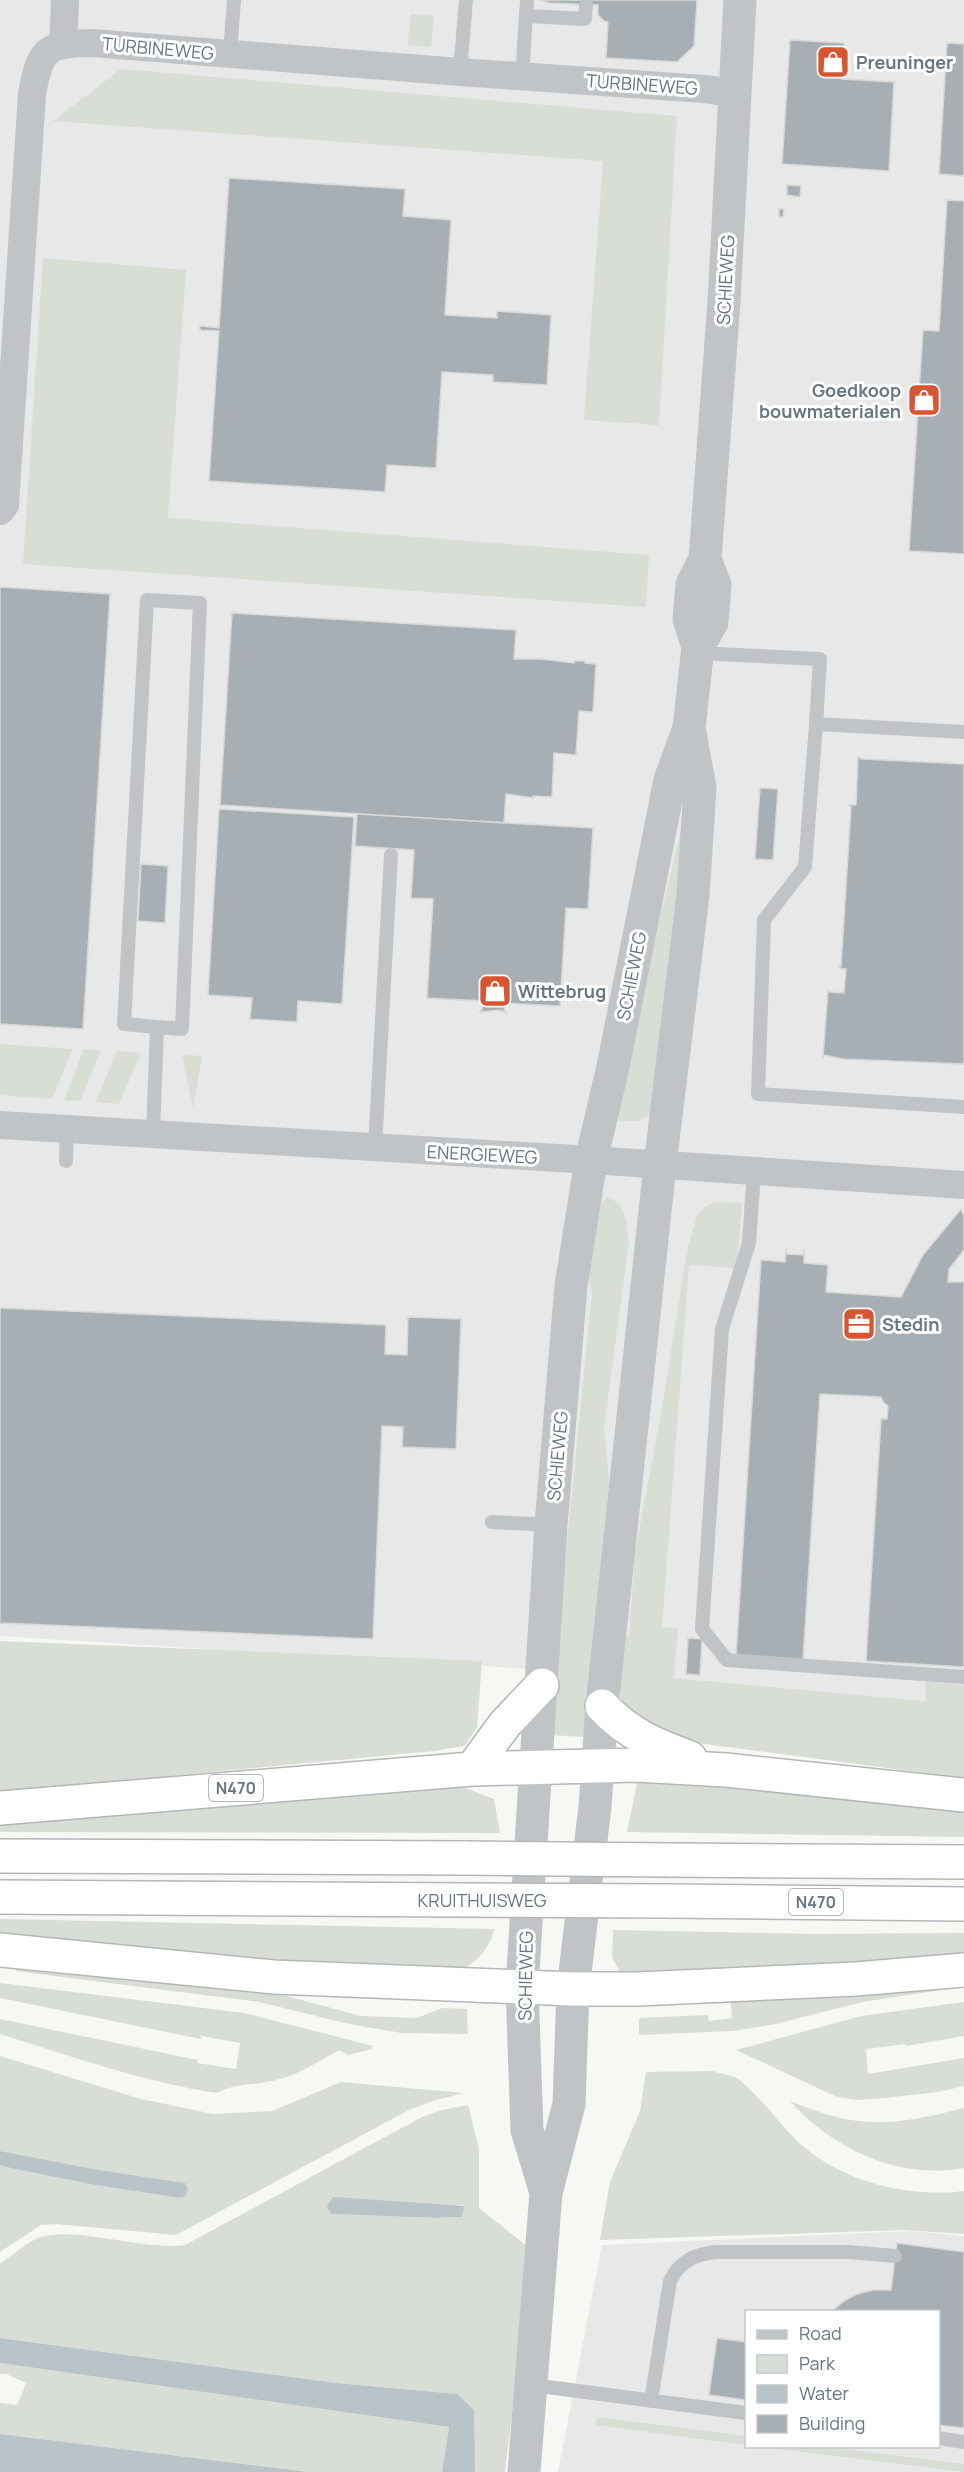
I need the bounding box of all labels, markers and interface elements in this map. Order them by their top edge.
street label: TURBINEWEG [101,31,215,65]
shop icon: Preuninger [815,44,851,80]
place label: Preuninger [856,50,953,74]
street label: TURBINEWEG [585,68,699,100]
street label: SCHIEWEG [711,234,739,326]
place label: Goedkoop bouwmaterialen [759,378,901,423]
shop icon: Goedkoop bouwmaterialen [906,382,942,418]
street label: SCHIEWEG [611,929,651,1022]
shop icon: Wittebrug [477,973,513,1009]
place label: Wittebrug [518,979,606,1003]
street label: ENERGIEWEG [426,1139,538,1169]
office icon: Stedin [841,1306,877,1342]
place label: Stedin [882,1312,939,1336]
street label: SCHIEWEG [541,1410,573,1502]
road number: N470 [209,1775,263,1801]
street label: KRUITHUISWEG [418,1888,547,1912]
road number: N470 [789,1889,843,1915]
street label: SCHIEWEG [512,1930,538,2021]
legend [745,2310,940,2448]
text: Road [799,2321,842,2345]
text: Park [799,2351,836,2375]
text: Water [799,2381,849,2405]
text: Building [799,2411,865,2435]

